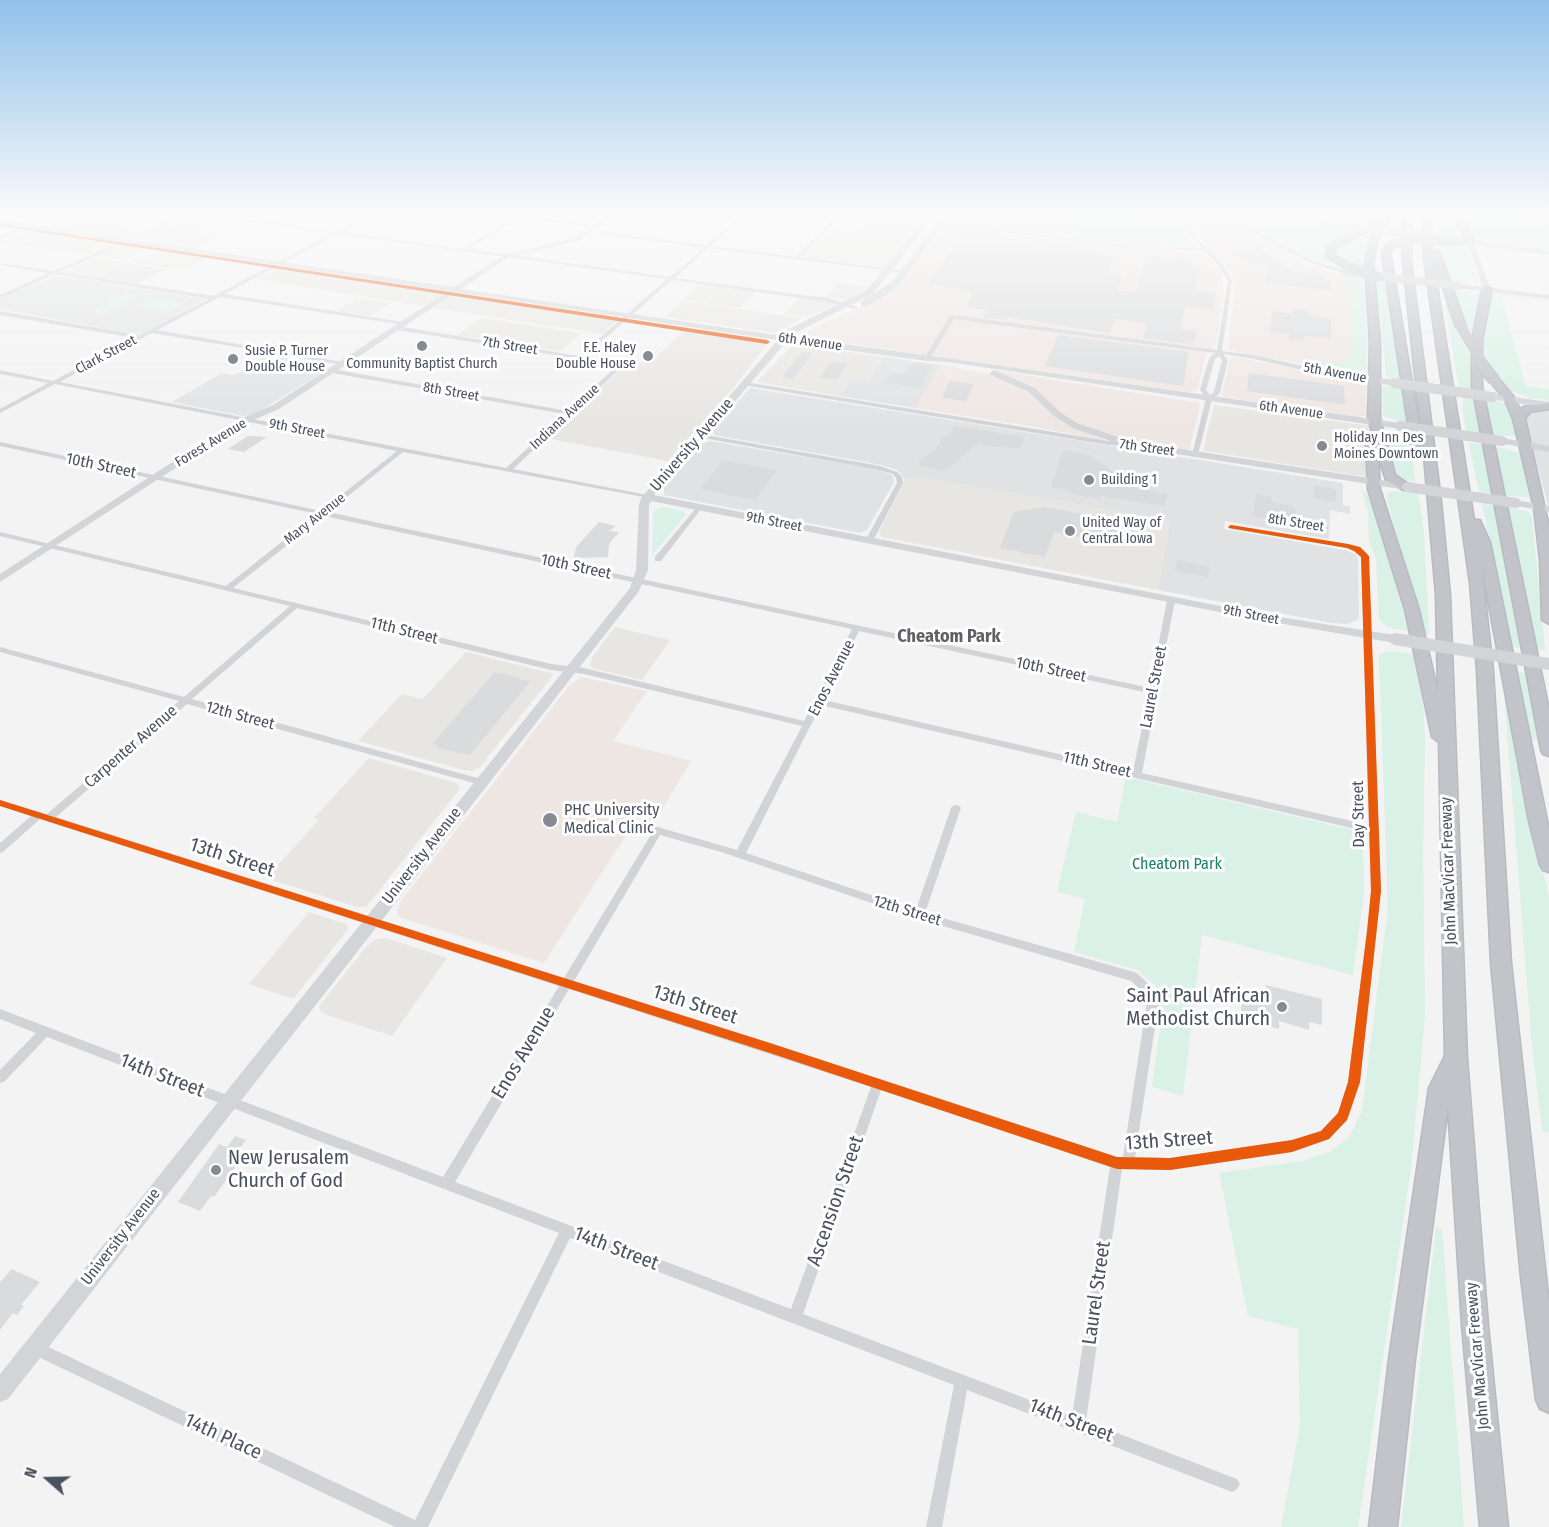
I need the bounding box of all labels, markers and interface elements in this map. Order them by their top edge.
street label: 6th Avenue [777,329,843,355]
street label: Clark Street [73,332,139,378]
street label: 7th Street [481,333,539,359]
marker: Community Baptist Church [415,339,429,353]
place label: F.E. Haley Double House [556,340,636,372]
place label: Susie P. Turner Double House [245,343,328,376]
marker: F.E. Haley Double House [641,349,655,363]
marker: Susie P. Turner Double House [226,352,240,366]
place label: Community Baptist Church [346,356,498,372]
street label: 5th Avenue [1302,359,1368,387]
street label: 8th Street [422,379,480,405]
street label: Indiana Avenue [527,381,603,453]
street label: University Avenue [646,394,738,496]
street label: 6th Avenue [1258,397,1324,423]
street label: Forest Avenue [172,415,250,471]
street label: 9th Street [268,415,326,443]
place label: Holiday Inn Des Moines Downtown [1334,430,1439,462]
street label: 7th Street [1118,436,1176,460]
marker: Holiday Inn Des Moines Downtown [1315,439,1329,453]
street label: 10th Street [64,449,138,483]
place label: Building 1 [1101,472,1157,488]
marker: Building 1 [1082,473,1096,487]
street label: Mary Avenue [281,490,349,548]
street label: 9th Street [745,508,803,536]
street label: 8th Street [1267,510,1325,536]
place label: United Way of Central Iowa [1082,515,1161,548]
marker: United Way of Central Iowa [1063,524,1077,538]
street label: 10th Street [539,550,613,584]
street label: 9th Street [1222,601,1280,629]
street label: 11th Street [368,613,440,649]
district label: Cheatom Park [897,626,1001,648]
street label: Enos Avenue [805,637,859,719]
street label: Laurel Street [1137,644,1171,730]
street label: 10th Street [1014,653,1088,687]
street label: 12th Street [204,698,276,734]
street label: Carpenter Avenue [81,702,181,792]
street label: 11th Street [1061,748,1133,782]
street label: Day Street [1349,780,1369,848]
street label: John MacVicar Freeway [1437,797,1461,945]
place label: PHC University Medical Clinic [564,801,659,839]
street label: University Avenue [378,804,466,908]
marker: PHC University Medical Clinic [541,811,559,829]
street label: 13th Street [187,833,277,883]
park label: Cheatom Park [1132,855,1222,875]
street label: 12th Street [871,892,943,930]
street label: 13th Street [650,980,740,1030]
place label: Saint Paul African Methodist Church [1126,984,1270,1031]
marker: Saint Paul African Methodist Church [1275,1000,1289,1014]
street label: Enos Avenue [487,1002,561,1104]
street label: 14th Street [116,1049,208,1103]
street label: 13th Street [1124,1126,1214,1156]
street label: Ascension Street [802,1133,870,1269]
place label: New Jerusalem Church of God [228,1146,349,1193]
marker: New Jerusalem Church of God [209,1163,223,1177]
street label: University Avenue [77,1185,165,1289]
street label: 14th Street [570,1222,662,1276]
street label: Laurel Street [1078,1240,1116,1346]
street label: John MacVicar Freeway [1462,1281,1494,1431]
street label: 14th Street [1025,1394,1117,1448]
street label: 14th Place [181,1409,265,1465]
north arrow [18,1449,78,1509]
text: N [20,1465,41,1480]

